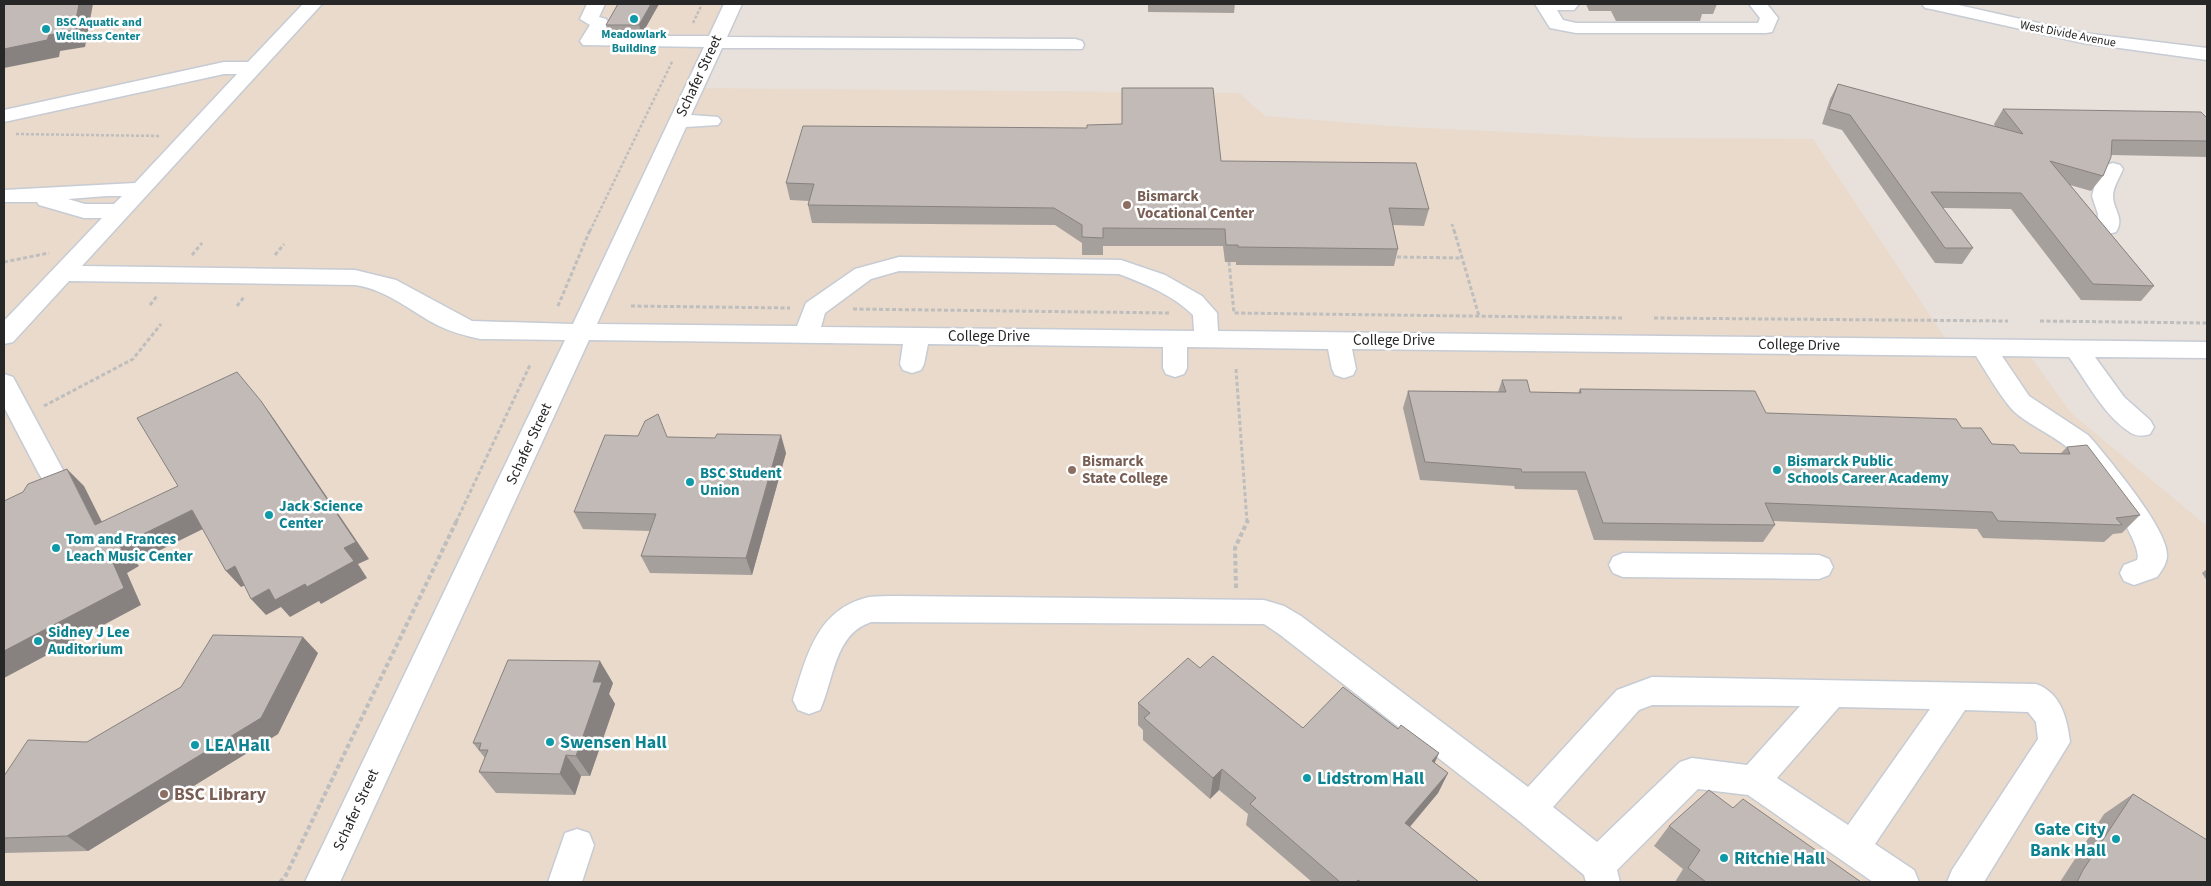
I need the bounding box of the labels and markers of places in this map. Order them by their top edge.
marker: Meadowlark Building [628,13,640,25]
place label: BSC Aquatic and Wellness Center [56,14,142,45]
marker: BSC Aquatic and Wellness Center [40,23,52,35]
place label: Meadowlark Building [601,26,667,57]
place label: Bismarck Vocational Center [1136,186,1254,224]
marker: Bismarck Vocational Center [1121,199,1133,211]
place label: Bismarck State College [1082,451,1168,489]
place label: Bismarck Public Schools Career Academy [1787,451,1949,489]
place label: BSC Student Union [700,463,782,501]
marker: Bismarck State College [1066,464,1078,476]
marker: Bismarck Public Schools Career Academy [1771,464,1783,476]
marker: BSC Student Union [684,476,696,488]
place label: Jack Science Center [279,496,363,534]
marker: Jack Science Center [263,509,275,521]
place label: Tom and Frances Leach Music Center [66,529,193,567]
marker: Tom and Frances Leach Music Center [50,542,62,554]
place label: Sidney J Lee Auditorium [47,622,130,660]
marker: Sidney J Lee Auditorium [32,635,44,647]
place label: Swensen Hall [560,730,667,755]
place label: LEA Hall [205,733,270,758]
marker: Swensen Hall [544,736,556,748]
marker: LEA Hall [189,739,201,751]
place label: Lidstrom Hall [1317,766,1424,791]
marker: Lidstrom Hall [1301,772,1313,784]
place label: BSC Library [174,782,267,807]
marker: BSC Library [158,788,170,800]
place label: Gate City Bank Hall [2030,817,2107,863]
marker: Gate City Bank Hall [2110,833,2122,845]
place label: Ritchie Hall [1734,846,1825,871]
marker: Ritchie Hall [1718,852,1730,864]

